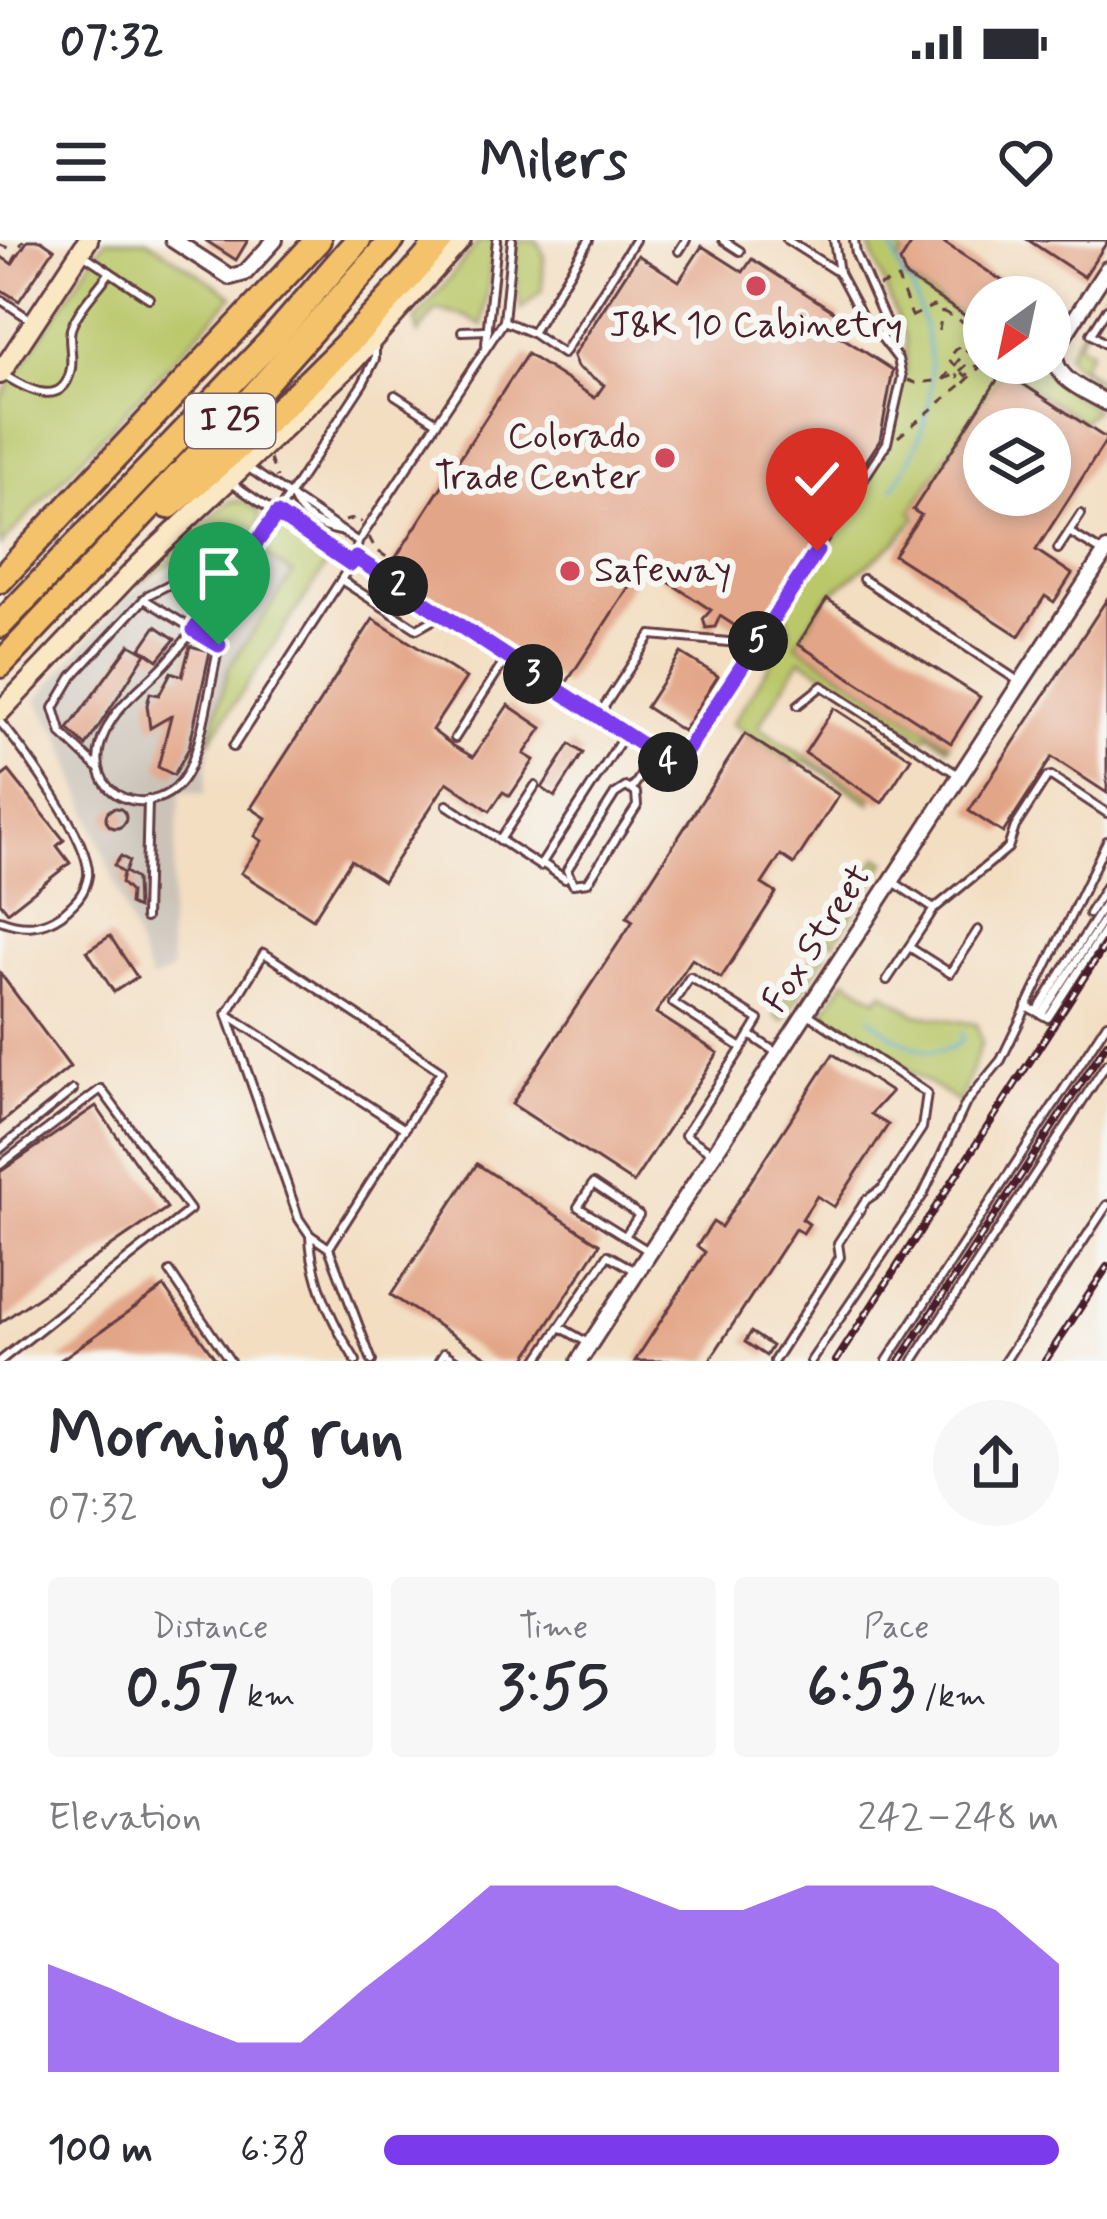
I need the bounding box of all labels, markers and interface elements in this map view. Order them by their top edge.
text: 07:32 [60,13,164,72]
text: Milers [480,127,627,198]
icon: menu [48,129,114,195]
icon: heart [993,129,1059,195]
marker: J&K 10 Cabinetry [743,273,769,299]
north arrow [963,276,1071,384]
map controls [963,276,1071,516]
place label: J&K 10 Cabinetry [609,303,903,350]
road number: I 25 [185,394,275,448]
button: layers [963,408,1071,516]
place label: Colorado Trade Center [434,414,641,502]
pin [766,428,868,551]
marker: Colorado Trade Center [652,445,678,471]
icon: check [784,446,850,512]
pin [168,522,270,645]
icon: arrive [186,540,252,606]
place label: Safeway [594,548,732,595]
pin: 2 [368,556,428,616]
marker: Safeway [557,558,583,584]
text: 2 [390,564,406,608]
pin: 5 [728,611,788,671]
text: 5 [748,619,768,663]
pin: 3 [503,644,563,704]
text: 3 [526,652,540,696]
pin: 4 [638,732,698,792]
text: 4 [658,740,678,784]
street label: Fox Street [753,856,883,1022]
text: Morning run [48,1395,404,1481]
button: share [933,1400,1059,1526]
text: 07:32 [48,1483,138,1534]
text: Distance [153,1606,269,1650]
text: Time [519,1606,588,1650]
text: Pace [864,1606,929,1650]
text: 0.57 [126,1650,238,1729]
text: 3:55 [498,1650,609,1729]
text: 6:53 [807,1650,915,1729]
text: km [238,1675,295,1719]
text: /km [915,1675,986,1719]
text: Elevation [48,1793,202,1844]
text: 242–248 m [858,1793,1059,1844]
text: 100 m [48,2125,153,2176]
text: 6:38 [240,2125,309,2176]

